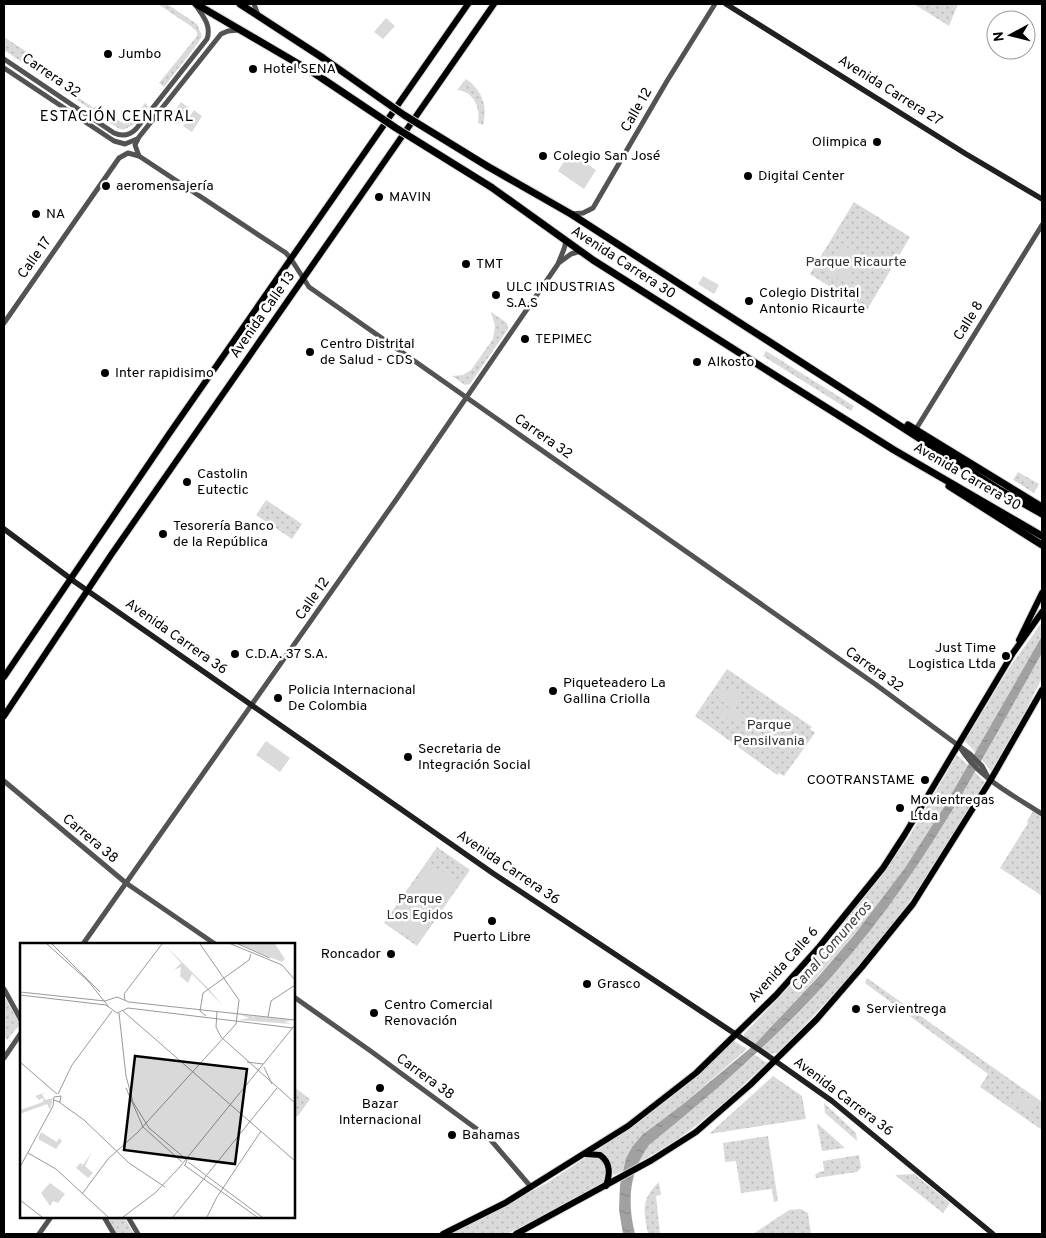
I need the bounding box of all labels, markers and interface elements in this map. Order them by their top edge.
north arrow [986,10,1036,60]
text: N [991,30,1009,42]
place label: Jumbo [118,46,162,63]
marker: Jumbo [102,48,114,60]
street label: Carrera 32 [18,50,84,102]
street label: Avenida Carrera 27 [835,52,945,130]
place label: Hotel SENA [263,61,336,78]
marker: Hotel SENA [247,63,259,75]
street label: Calle 12 [618,85,656,135]
district label: ESTACIÓN CENTRAL [40,106,194,127]
place label: Olimpica [812,134,867,151]
marker: Olimpica [871,136,883,148]
place label: Colegio San José [553,148,660,165]
marker: Colegio San José [537,150,549,162]
place label: Digital Center [758,168,845,185]
marker: Digital Center [742,170,754,182]
place label: aeromensajería [116,178,214,195]
marker: aeromensajería [100,180,112,192]
place label: MAVIN [389,189,431,206]
marker: MAVIN [373,191,385,203]
place label: NA [46,206,65,223]
marker: NA [30,208,42,220]
street label: Avenida Carrera 30 [567,223,679,303]
street label: Calle 17 [15,234,55,282]
park label: Parque Ricaurte [805,254,907,271]
place label: TMT [476,256,503,273]
marker: TMT [460,258,472,270]
street label: Avenida Calle 13 [227,268,299,362]
place label: ULC INDUSTRIAS S.A.S [506,279,615,312]
place label: Colegio Distrital Antonio Ricaurte [759,285,865,318]
marker: ULC INDUSTRIAS S.A.S [490,289,502,301]
marker: Colegio Distrital Antonio Ricaurte [743,295,755,307]
street label: Calle 8 [950,298,988,344]
place label: TEPIMEC [535,331,592,348]
marker: TEPIMEC [519,333,531,345]
place label: Centro Distrital de Salud - CDS [320,336,415,369]
marker: Centro Distrital de Salud - CDS [304,346,316,358]
place label: Alkosto [707,354,754,371]
marker: Alkosto [691,356,703,368]
place label: Inter rapidisimo [115,365,214,382]
marker: Inter rapidisimo [99,367,111,379]
street label: Carrera 32 [511,411,575,463]
street label: Avenida Carrera 30 [910,439,1024,515]
place label: Castolin Eutectic [197,466,249,499]
marker: Castolin Eutectic [181,476,193,488]
place label: Tesorería Banco de la República [173,518,274,551]
marker: Tesorería Banco de la República [157,528,169,540]
street label: Calle 12 [292,574,334,624]
street label: Avenida Carrera 36 [122,595,230,679]
place label: Just Time Logistica Ltda [908,640,996,673]
street label: Carrera 32 [842,644,906,696]
place label: C.D.A. 37 S.A. [245,646,328,663]
marker: C.D.A. 37 S.A. [229,648,241,660]
marker: Just Time Logistica Ltda [1000,650,1012,662]
place label: Piqueteadero La Gallina Criolla [563,675,666,708]
place label: Policia Internacional De Colombia [288,682,416,715]
marker: Piqueteadero La Gallina Criolla [547,685,559,697]
marker: Policia Internacional De Colombia [272,692,284,704]
park label: Parque Pensilvania [733,717,805,750]
place label: Secretaria de Integración Social [418,741,531,774]
marker: Secretaria de Integración Social [402,751,414,763]
place label: COOTRANSTAME [807,772,915,789]
marker: COOTRANSTAME [919,774,931,786]
place label: Movientregas Ltda [910,792,995,825]
marker: Movientregas Ltda [894,802,906,814]
street label: Carrera 38 [59,811,121,867]
street label: Avenida Carrera 36 [453,827,563,909]
park label: Parque Los Egidos [387,891,453,924]
water label: Canal Comuneros [788,898,877,996]
marker: Puerto Libre [486,915,498,927]
street label: Avenida Calle 6 [745,923,823,1007]
place label: Puerto Libre [453,929,531,946]
inset map [20,943,295,1218]
place label: Roncador [321,946,382,963]
marker: Roncador [385,948,397,960]
place label: Grasco [597,976,641,993]
marker: Grasco [581,978,593,990]
place label: Centro Comercial Renovación [384,997,493,1030]
place label: Servientrega [866,1001,946,1018]
marker: Servientrega [850,1003,862,1015]
marker: Centro Comercial Renovación [368,1007,380,1019]
street label: Carrera 38 [393,1050,457,1104]
street label: Avenida Carrera 36 [790,1054,896,1140]
marker: Bazar Internacional [374,1082,386,1094]
place label: Bazar Internacional [339,1096,421,1129]
place label: Bahamas [462,1127,520,1144]
marker: Bahamas [446,1129,458,1141]

